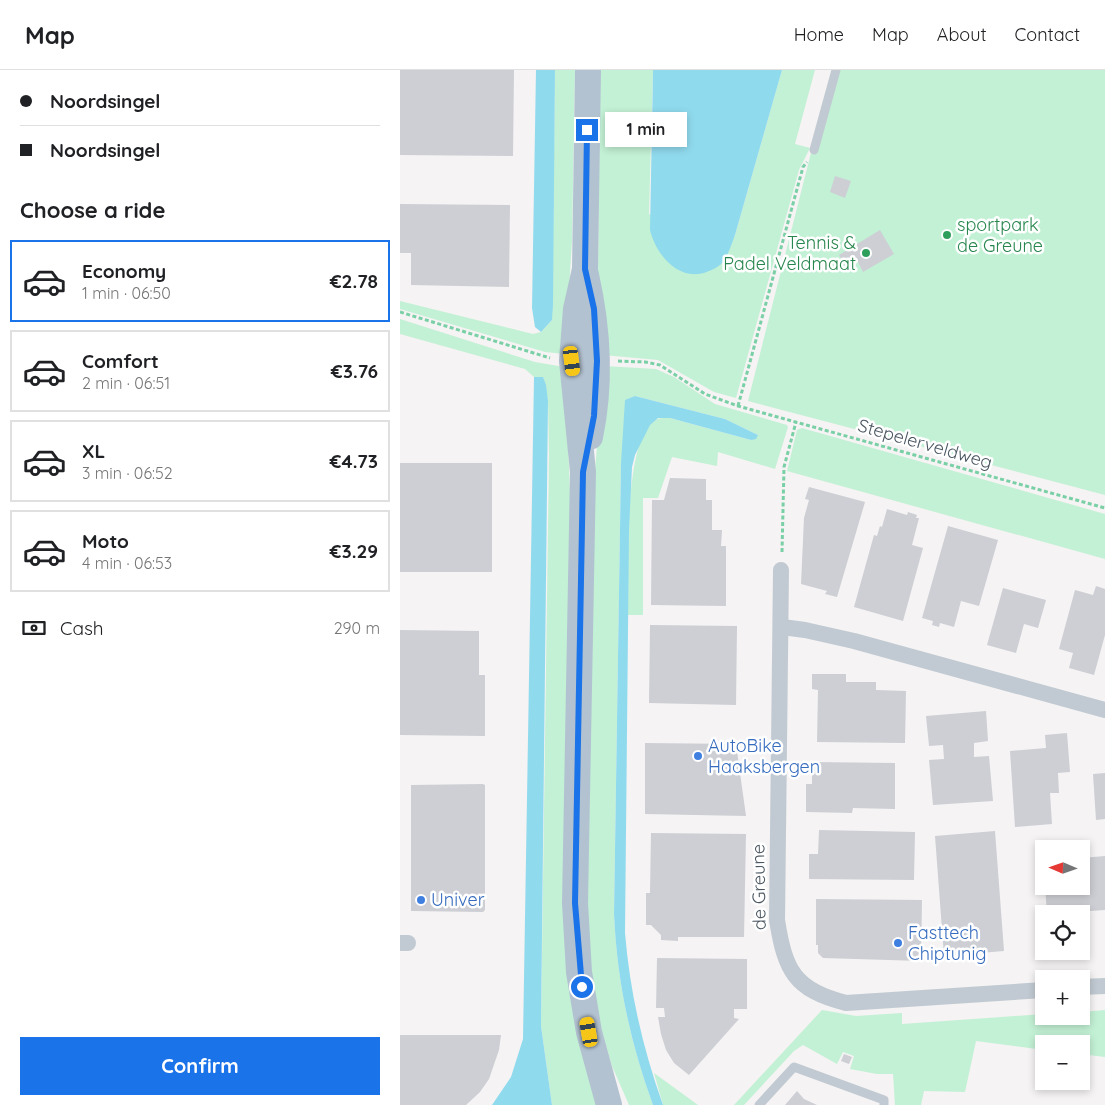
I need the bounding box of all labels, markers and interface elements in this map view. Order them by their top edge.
text: Map [25,20,75,50]
text: Home [794,23,844,46]
text: Map [872,23,909,46]
text: About [937,23,987,46]
text: Contact [1015,23,1080,46]
text: Noordsingel [50,89,161,113]
callout: 1 min [604,112,687,148]
route end [576,119,598,141]
text: 1 min [627,119,665,139]
text: Noordsingel [50,138,161,162]
text: Choose a ride [20,196,165,224]
place label: sportpark de Greune [957,213,1043,257]
marker: sportpark de Greune [941,229,953,241]
place label: Tennis & Padel Veldmaat [723,231,856,275]
marker: Tennis & Padel Veldmaat [860,247,872,259]
icon: car [22,259,67,304]
text: Economy [82,259,166,283]
text: €2.78 [330,269,378,293]
text: 1 min · 06:50 [82,283,171,303]
car [562,345,581,377]
icon: car [22,349,67,394]
text: Comfort [82,349,159,373]
text: €3.76 [331,359,378,383]
text: 2 min · 06:51 [82,373,170,393]
street label: Stepelerveldweg [855,413,995,474]
icon: car [22,439,67,484]
text: XL [82,439,105,463]
text: €4.73 [330,449,378,473]
text: 3 min · 06:52 [82,463,173,483]
icon: car [22,529,67,574]
text: Moto [82,529,129,553]
text: €3.29 [330,539,378,563]
text: 4 min · 06:53 [82,553,172,573]
icon: cash [20,614,48,642]
text: Cash [60,616,104,640]
text: 290 m [334,618,380,638]
place label: AutoBike Haaksbergen [708,734,820,778]
marker: AutoBike Haaksbergen [692,750,704,762]
north arrow [1035,840,1090,895]
map controls [1035,840,1090,1090]
street label: de Greune [746,844,771,930]
place label: Univer [431,888,485,911]
marker: Univer [415,894,427,906]
button: locate [1035,905,1090,960]
place label: Fasttech Chiptunig [908,921,987,965]
marker: Fasttech Chiptunig [892,937,904,949]
button: + [1035,970,1090,1025]
route start [571,976,593,998]
car [579,1016,598,1048]
button: − [1035,1035,1090,1090]
button: Confirm [20,1037,380,1095]

